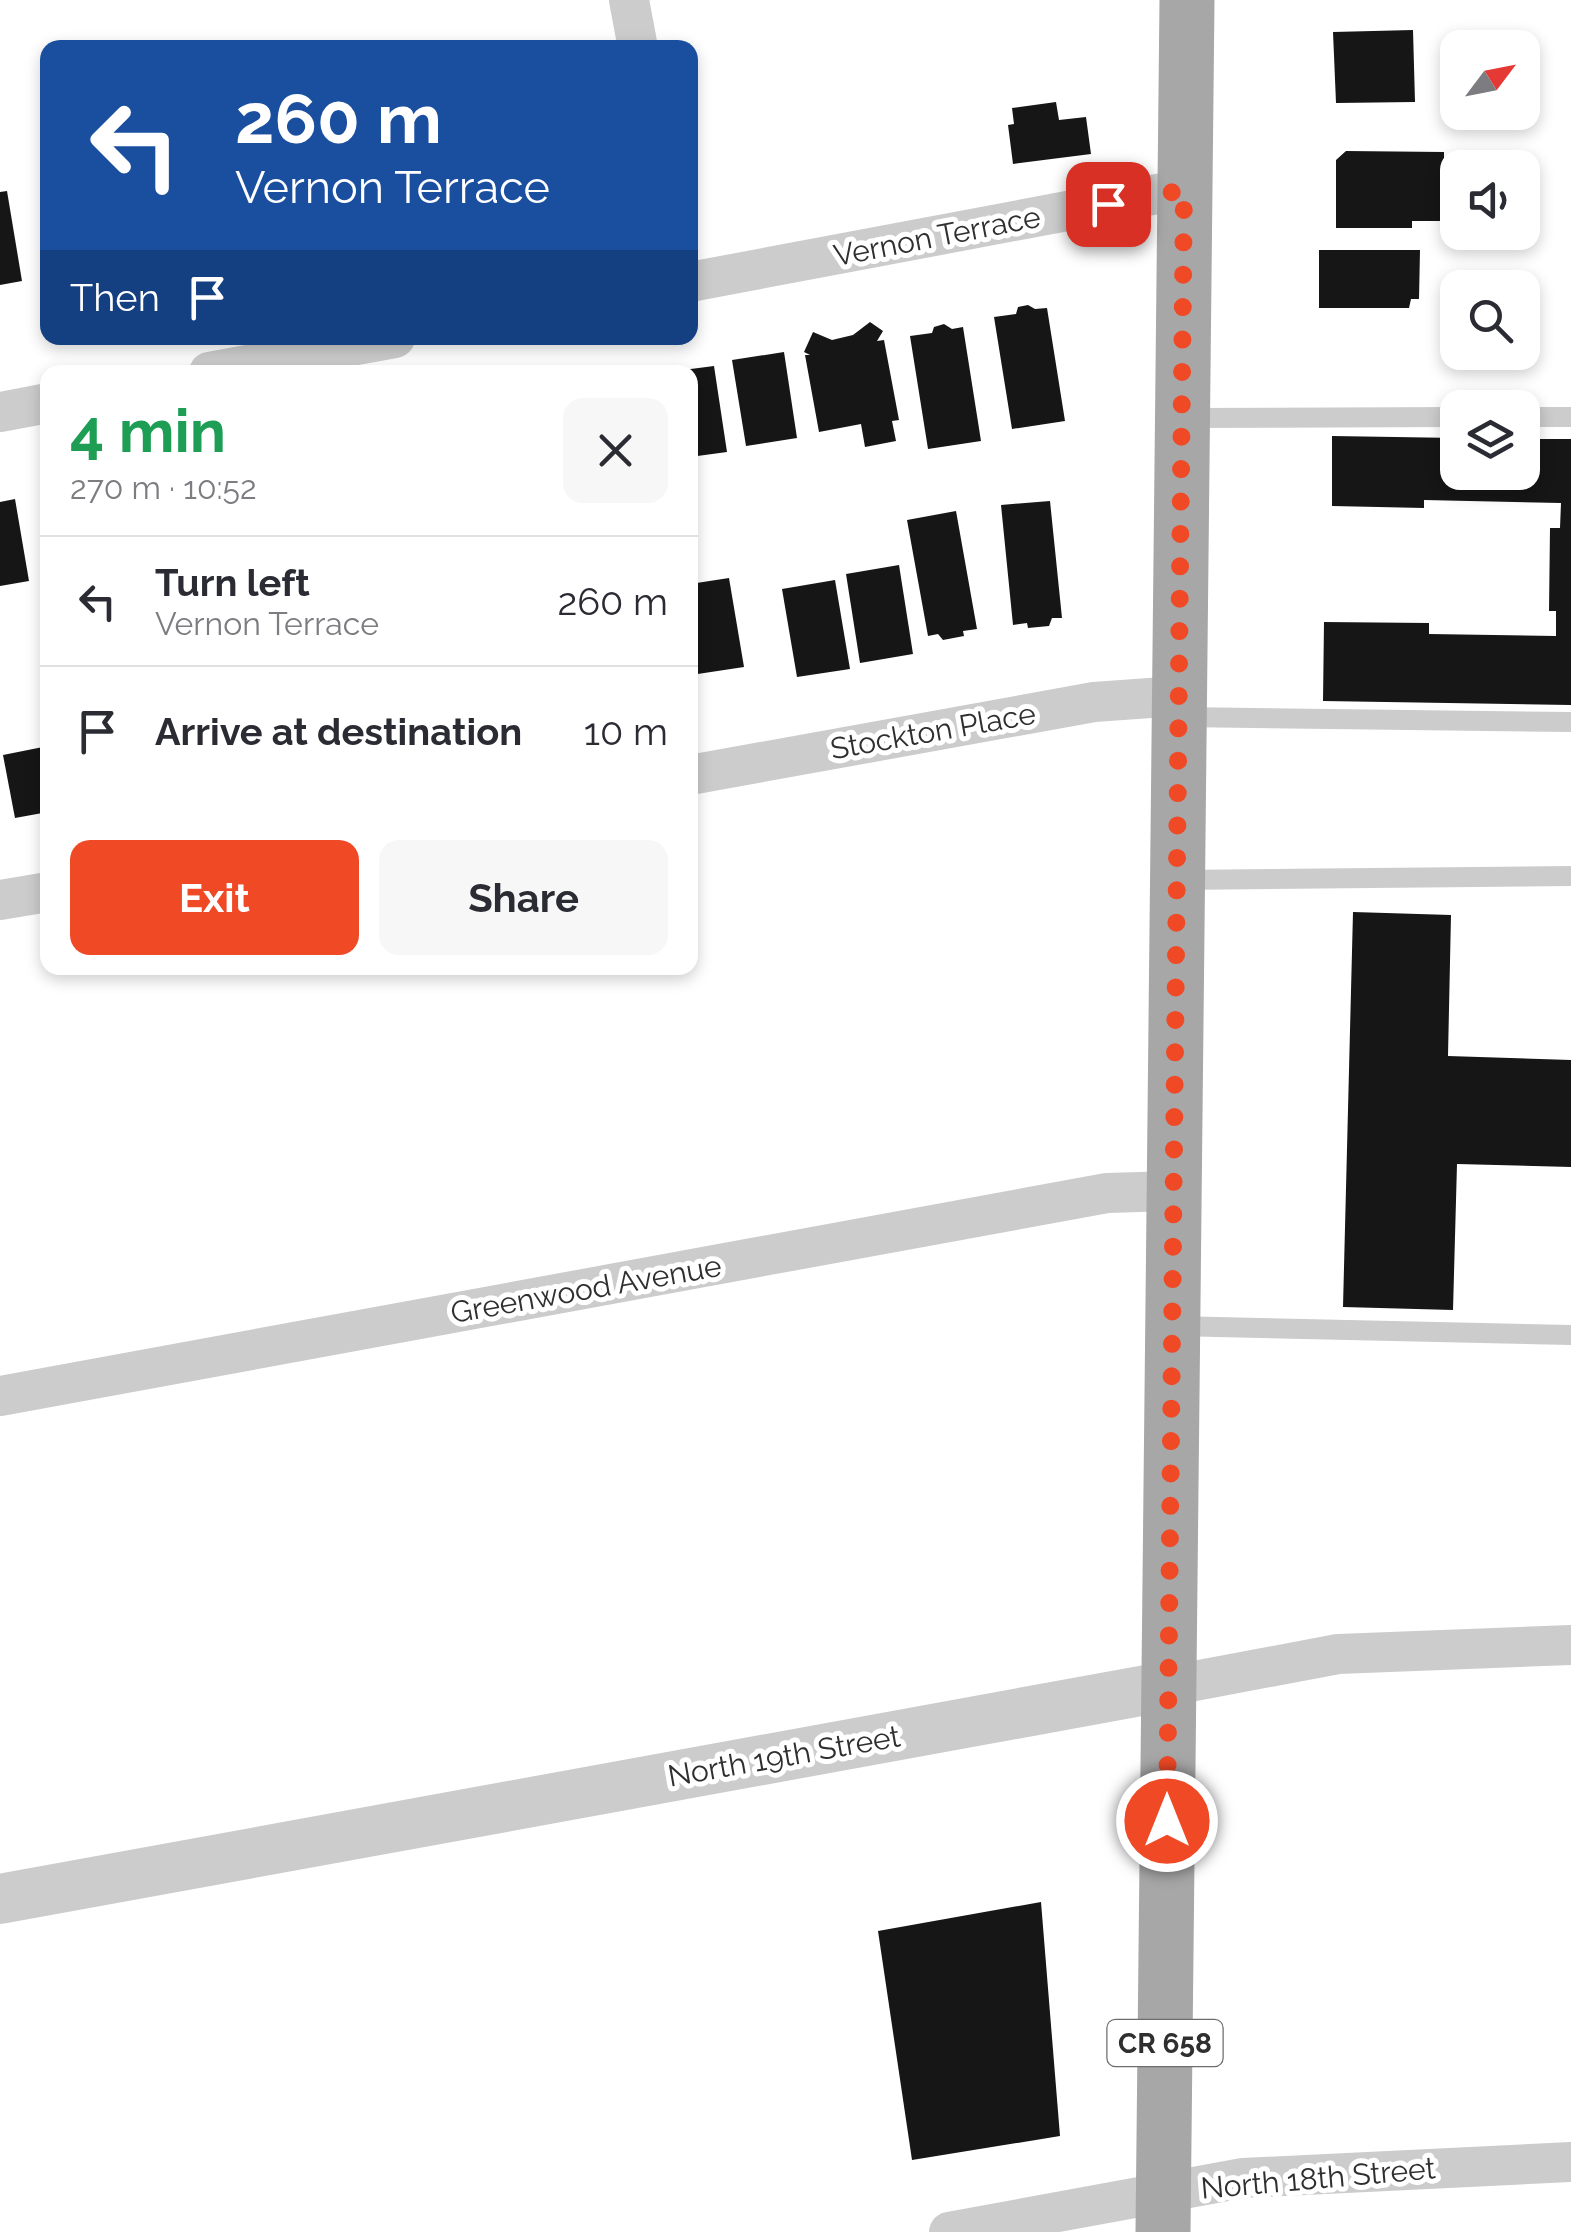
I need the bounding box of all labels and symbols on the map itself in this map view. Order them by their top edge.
north arrow [1440,30,1540,130]
pin [1066,162,1151,247]
street label: Vernon Terrace [831,199,1043,273]
street label: Stockton Place [828,696,1038,766]
street label: Greenwood Avenue [448,1248,724,1330]
street label: North 19th Street [665,1718,903,1794]
position arrow [1115,1769,1219,1873]
road number: CR 658 [1108,2020,1222,2066]
street label: North 18th Street [1199,2150,1437,2206]

